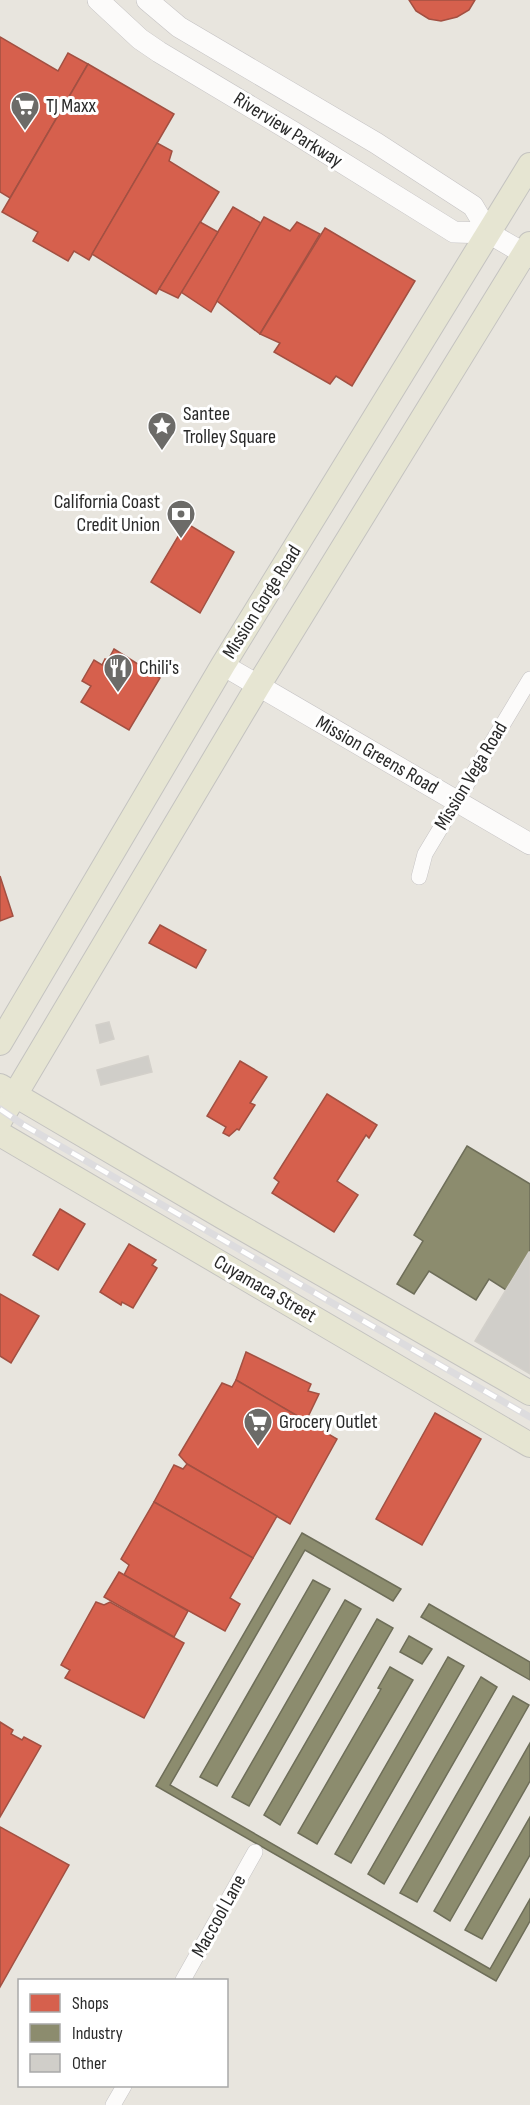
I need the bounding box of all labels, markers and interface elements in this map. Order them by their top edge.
street label: Riverview Parkway [229,87,347,173]
supermarket icon: TJ Maxx [9,90,41,132]
place label: TJ Maxx [46,94,96,118]
place label: Santee Trolley Square [183,402,276,449]
place icon: Santee Trolley Square [146,410,178,452]
place label: California Coast Credit Union [54,490,160,537]
bank icon: California Coast Credit Union [165,498,197,540]
street label: Mission Gorge Road [218,541,306,663]
restaurant icon: Chili's [102,652,134,694]
place label: Chili's [139,656,179,680]
street label: Mission Greens Road [312,710,442,800]
street label: Mission Vega Road [429,718,513,834]
street label: Cuyamaca Street [209,1250,321,1328]
supermarket icon: Grocery Outlet [242,1406,274,1448]
place label: Grocery Outlet [279,1410,378,1434]
street label: Maccool Lane [187,1871,251,1961]
legend [18,1979,228,2087]
text: Shops [72,1993,109,2014]
text: Industry [72,2023,123,2044]
text: Other [72,2053,106,2074]

